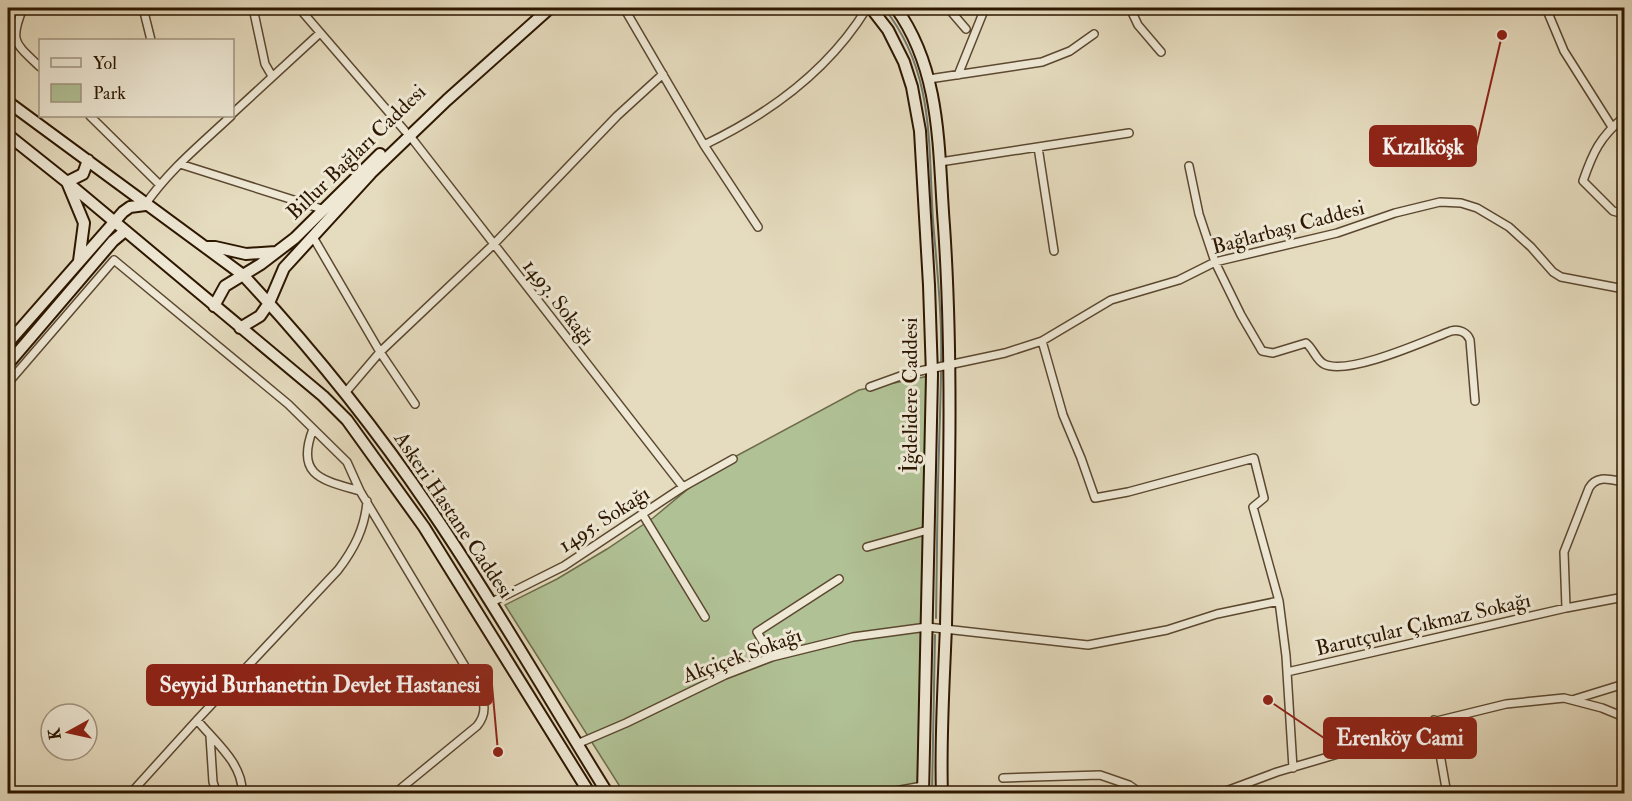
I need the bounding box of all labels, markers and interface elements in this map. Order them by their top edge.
legend [39,39,234,117]
text: Yol [93,52,117,75]
street label: Billur Bağları Caddesi [281,79,432,226]
text: Park [93,82,126,105]
callout: Kızılköşk [1370,126,1476,166]
text: Kızılköşk [1382,133,1465,161]
street label: Bağlarbaşı Caddesi [1209,194,1368,261]
street label: 1493. Sokağı [516,254,601,351]
street label: İğdelidere Caddesi [897,317,924,473]
street label: Askeri Hastane Caddesi [387,426,520,604]
street label: 1495. Sokağı [554,480,655,559]
street label: Barutçular Çıkmaz Sokağı [1313,587,1534,662]
street label: Akçiçek Sokağı [678,621,806,690]
callout: Seyyid Burhanettin Devlet Hastanesi [147,665,492,705]
text: Seyyid Burhanettin Devlet Hastanesi [160,671,481,700]
north arrow [39,702,99,762]
callout: Erenköy Cami [1324,718,1476,758]
text: Erenköy Cami [1336,724,1464,753]
text: K [44,726,66,741]

